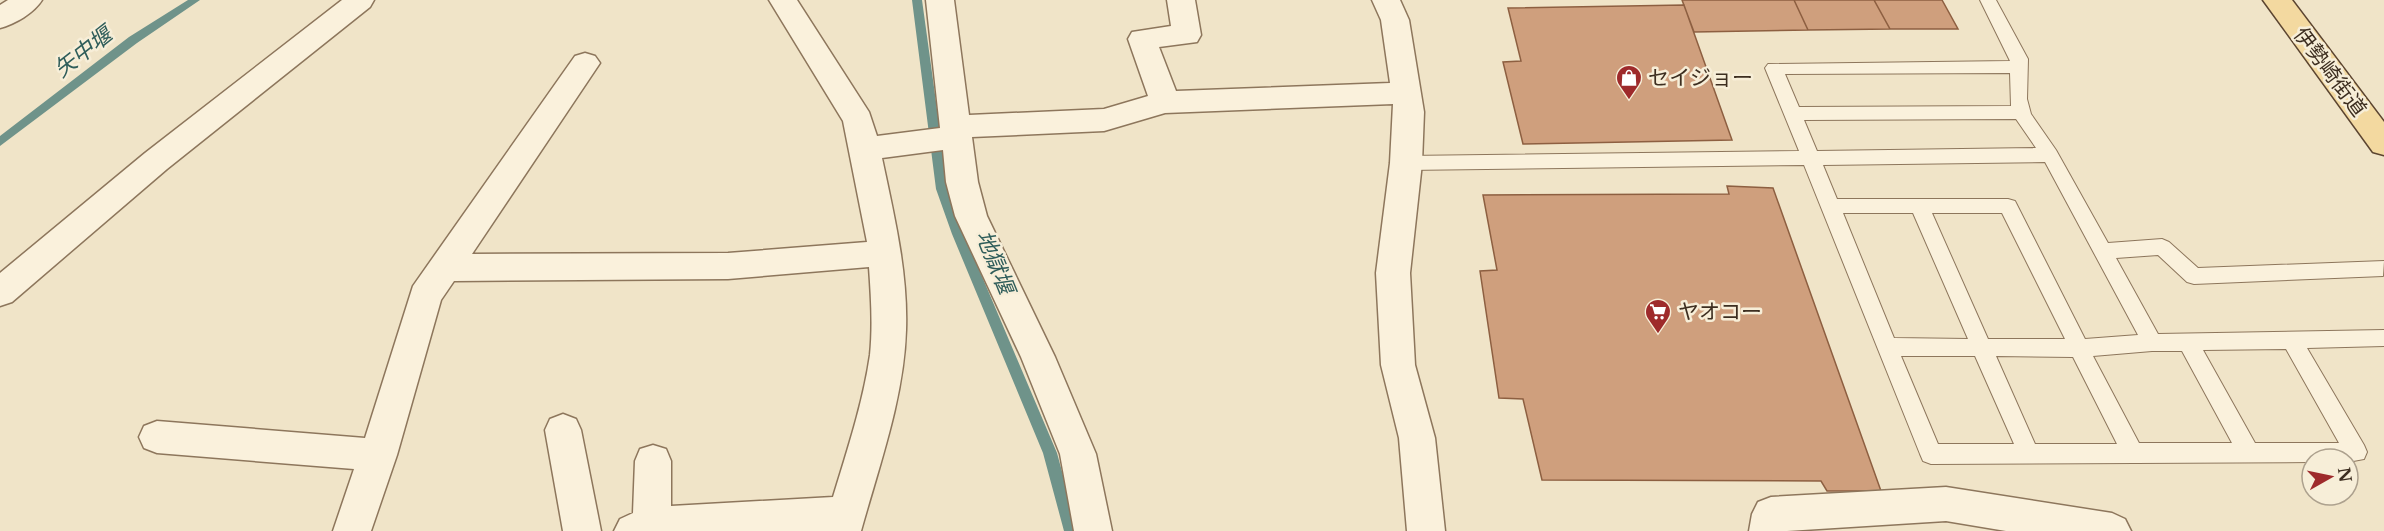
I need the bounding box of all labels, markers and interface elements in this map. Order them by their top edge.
water label: 矢中堰 [49,19,120,83]
street label: 伊勢崎街道 [2288,22,2372,122]
shop icon: セイジョー [1614,63,1644,101]
place label: セイジョー [1648,65,1753,91]
water label: 地獄堰 [970,226,1021,301]
supermarket icon: ヤオコー [1643,297,1673,335]
place label: ヤオコー [1678,299,1762,325]
north arrow [2300,447,2360,507]
text: N [2334,466,2356,484]

